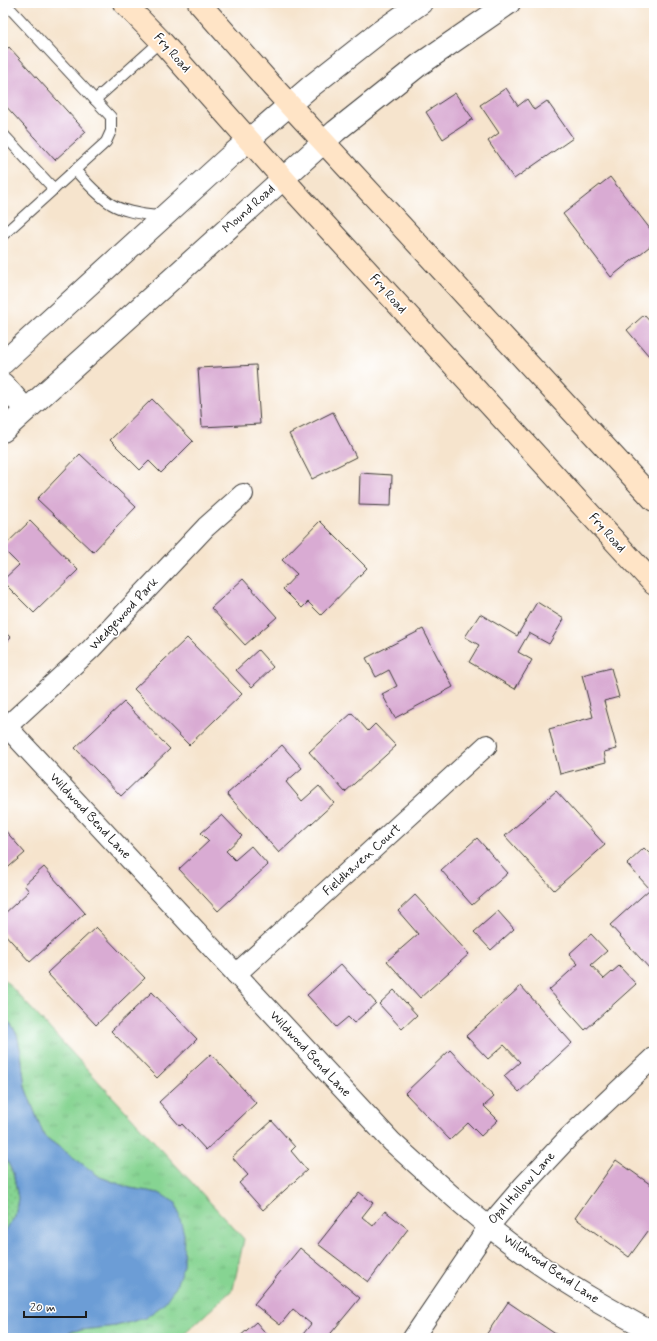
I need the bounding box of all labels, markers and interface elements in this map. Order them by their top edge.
street label: Fry Road [150,30,194,76]
street label: Mound Road [219,181,279,237]
street label: Fry Road [366,271,410,317]
street label: Fry Road [585,510,629,556]
street label: Wedgewood Park [86,573,163,655]
street label: Wildwood Bend Lane [46,769,135,863]
street label: Fieldhaven Court [319,820,405,900]
street label: Wildwood Bend Lane [266,1007,355,1101]
street label: Opal Hollow Lane [485,1148,559,1228]
street label: Wildwood Bend Lane [500,1231,602,1307]
scale bar [24,1293,86,1319]
text: 20 m [30,1300,56,1316]

